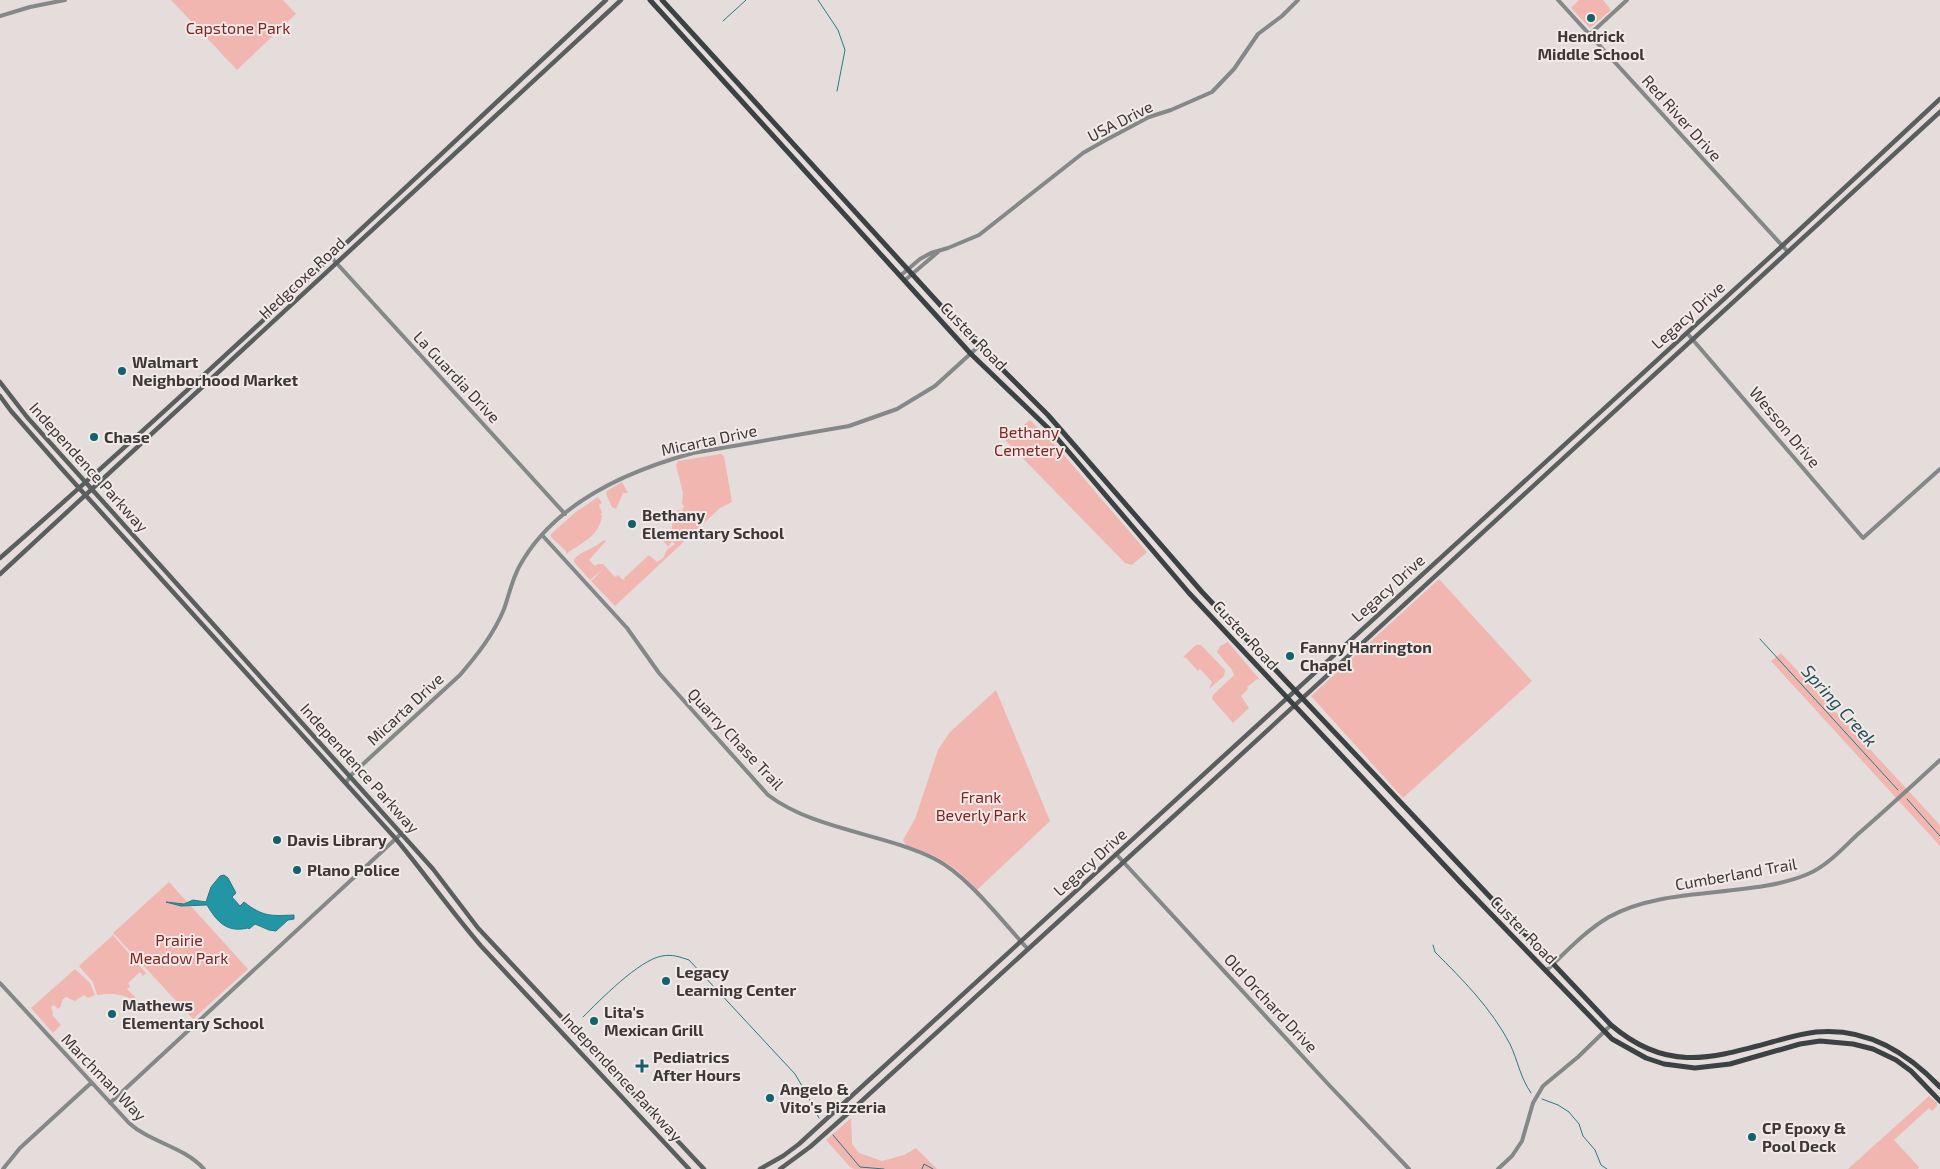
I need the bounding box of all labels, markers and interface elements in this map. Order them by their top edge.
marker: Hendrick Middle School [1585,12,1597,24]
park label: Capstone Park [186,18,290,37]
place label: Hendrick Middle School [1537,26,1645,63]
street label: Red River Drive [1639,71,1726,165]
street label: USA Drive [1084,96,1156,145]
street label: Hedgcoxe Road [255,233,349,323]
street label: Legacy Drive [1647,277,1728,352]
street label: Custer Road [937,298,1012,374]
street label: La Guardia Drive [410,327,505,426]
place label: Walmart Neighborhood Market [132,352,298,389]
marker: Walmart Neighborhood Market [116,365,128,377]
street label: Wesson Drive [1746,382,1825,471]
street label: Independence Parkway [26,398,153,536]
street label: Micarta Drive [659,420,759,459]
park label: Bethany Cemetery [994,422,1064,459]
place label: Chase [104,427,150,446]
marker: Chase [88,431,100,443]
place label: Bethany Elementary School [642,505,785,543]
marker: Bethany Elementary School [626,518,638,530]
street label: Legacy Drive [1347,550,1428,625]
street label: Custer Road [1210,596,1283,673]
place label: Fanny Harrington Chapel [1300,637,1432,674]
marker: Fanny Harrington Chapel [1284,650,1296,662]
water label: Spring Creek [1797,660,1882,751]
street label: Micarta Drive [363,668,447,749]
street label: Quarry Chase Trail [684,684,788,794]
street label: Independence Parkway [297,699,424,837]
park label: Frank Beverly Park [936,787,1026,824]
street label: Legacy Drive [1049,824,1130,899]
place label: Davis Library [287,830,387,850]
marker: Davis Library [271,834,283,846]
street label: Cumberland Trail [1674,853,1799,894]
place label: Plano Police [307,860,400,879]
marker: Plano Police [291,864,303,876]
street label: Custer Road [1487,892,1562,968]
park label: Prairie Meadow Park [130,930,228,967]
street label: Old Orchard Drive [1221,949,1322,1056]
place label: Legacy Learning Center [676,962,797,999]
marker: Legacy Learning Center [660,975,672,987]
place label: Mathews Elementary School [122,995,265,1033]
place label: Lita's Mexican Grill [604,1002,704,1039]
marker: Mathews Elementary School [106,1008,118,1020]
street label: Independence Parkway [558,1009,687,1145]
marker: Lita's Mexican Grill [588,1015,600,1027]
street label: Marchman Way [58,1029,151,1125]
place label: Pediatrics After Hours [653,1047,741,1084]
marker: Pediatrics After Hours [635,1059,649,1073]
place label: Angelo & Vito's Pizzeria [780,1079,886,1116]
marker: Angelo & Vito's Pizzeria [764,1092,776,1104]
place label: CP Epoxy & Pool Deck [1762,1118,1846,1155]
marker: CP Epoxy & Pool Deck [1746,1131,1758,1143]

